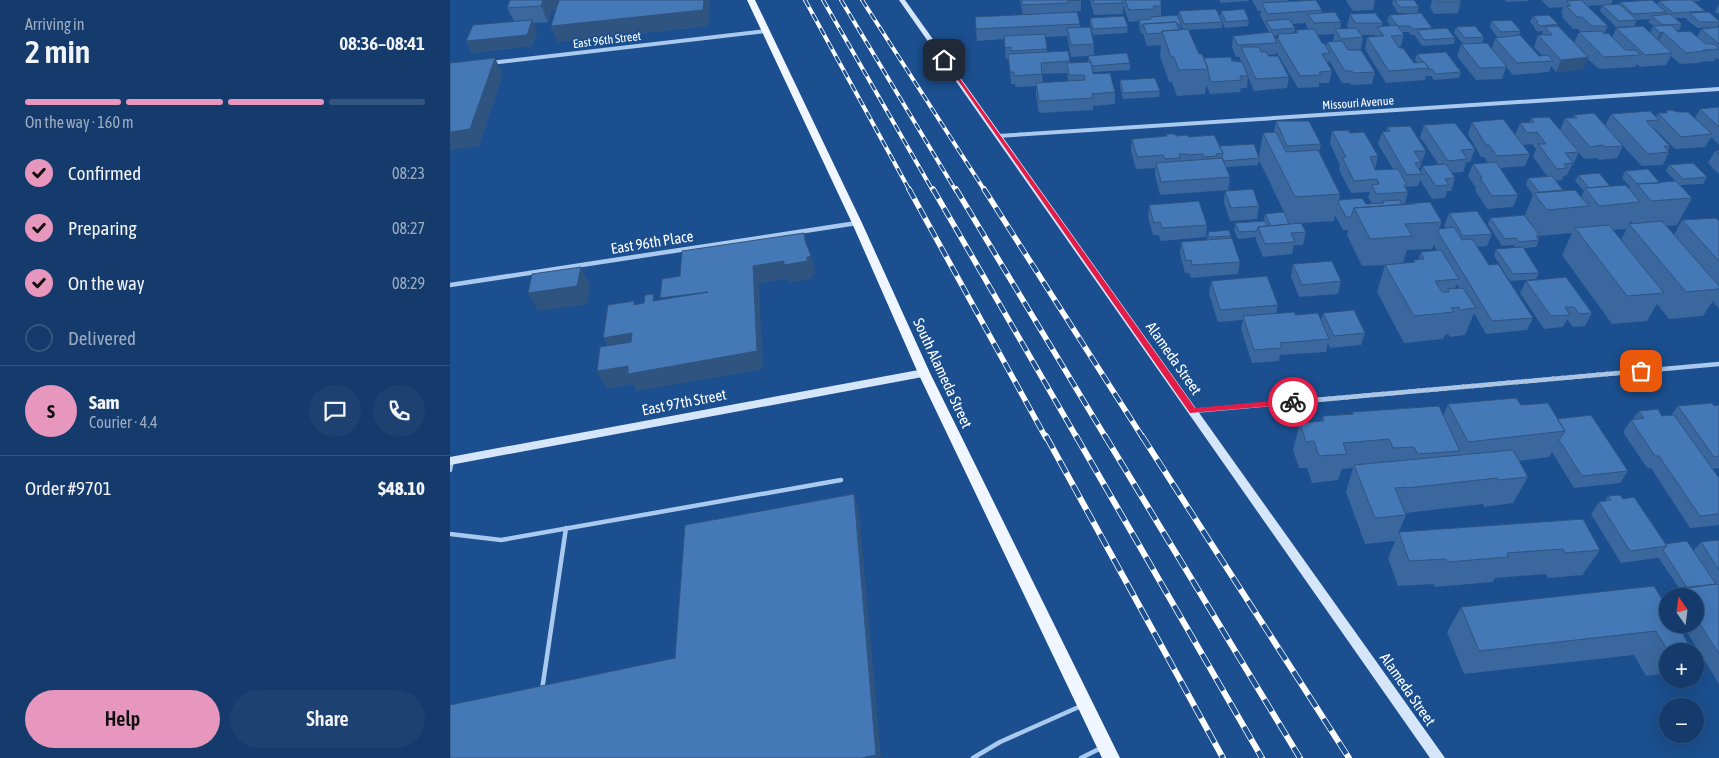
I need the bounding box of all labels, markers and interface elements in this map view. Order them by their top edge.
text: Arriving in [25,15,85,33]
street label: East 96th Street [572,29,642,51]
text: 08:36–08:41 [339,32,425,54]
text: 2 min [25,33,90,70]
pin [923,39,965,81]
icon: home [930,46,958,74]
street label: Missouri Avenue [1322,94,1394,112]
text: On the way · 160 m [25,113,134,131]
icon: check [25,159,53,187]
text: Confirmed [68,162,141,184]
text: 08:23 [392,164,425,182]
icon: check [25,214,53,242]
text: Preparing [68,217,137,239]
text: 08:27 [392,219,425,237]
street label: East 96th Place [609,227,695,257]
icon: check [25,269,53,297]
text: On the way [68,272,145,294]
text: 08:29 [392,274,425,292]
street label: South Alameda Street [910,315,976,431]
street label: Alameda Street [1143,318,1205,398]
text: Delivered [68,327,136,349]
pin [1620,350,1662,392]
icon: bag [1627,357,1655,385]
courier [1268,377,1318,427]
button: chat [309,385,361,437]
button: phone [373,385,425,437]
street label: East 97th Street [640,385,728,419]
icon: bike [1279,388,1307,416]
text: Sam [89,391,120,413]
text: S [47,400,55,422]
text: Courier · 4.4 [89,413,158,431]
text: Order #9701 [25,477,112,499]
text: $48.10 [378,477,425,499]
north arrow [1659,588,1704,632]
map controls [1659,588,1704,743]
button: + [1659,643,1704,688]
street label: Alameda Street [1377,649,1439,729]
button: Help [25,690,220,748]
button: Share [230,690,425,748]
button: − [1659,698,1704,743]

